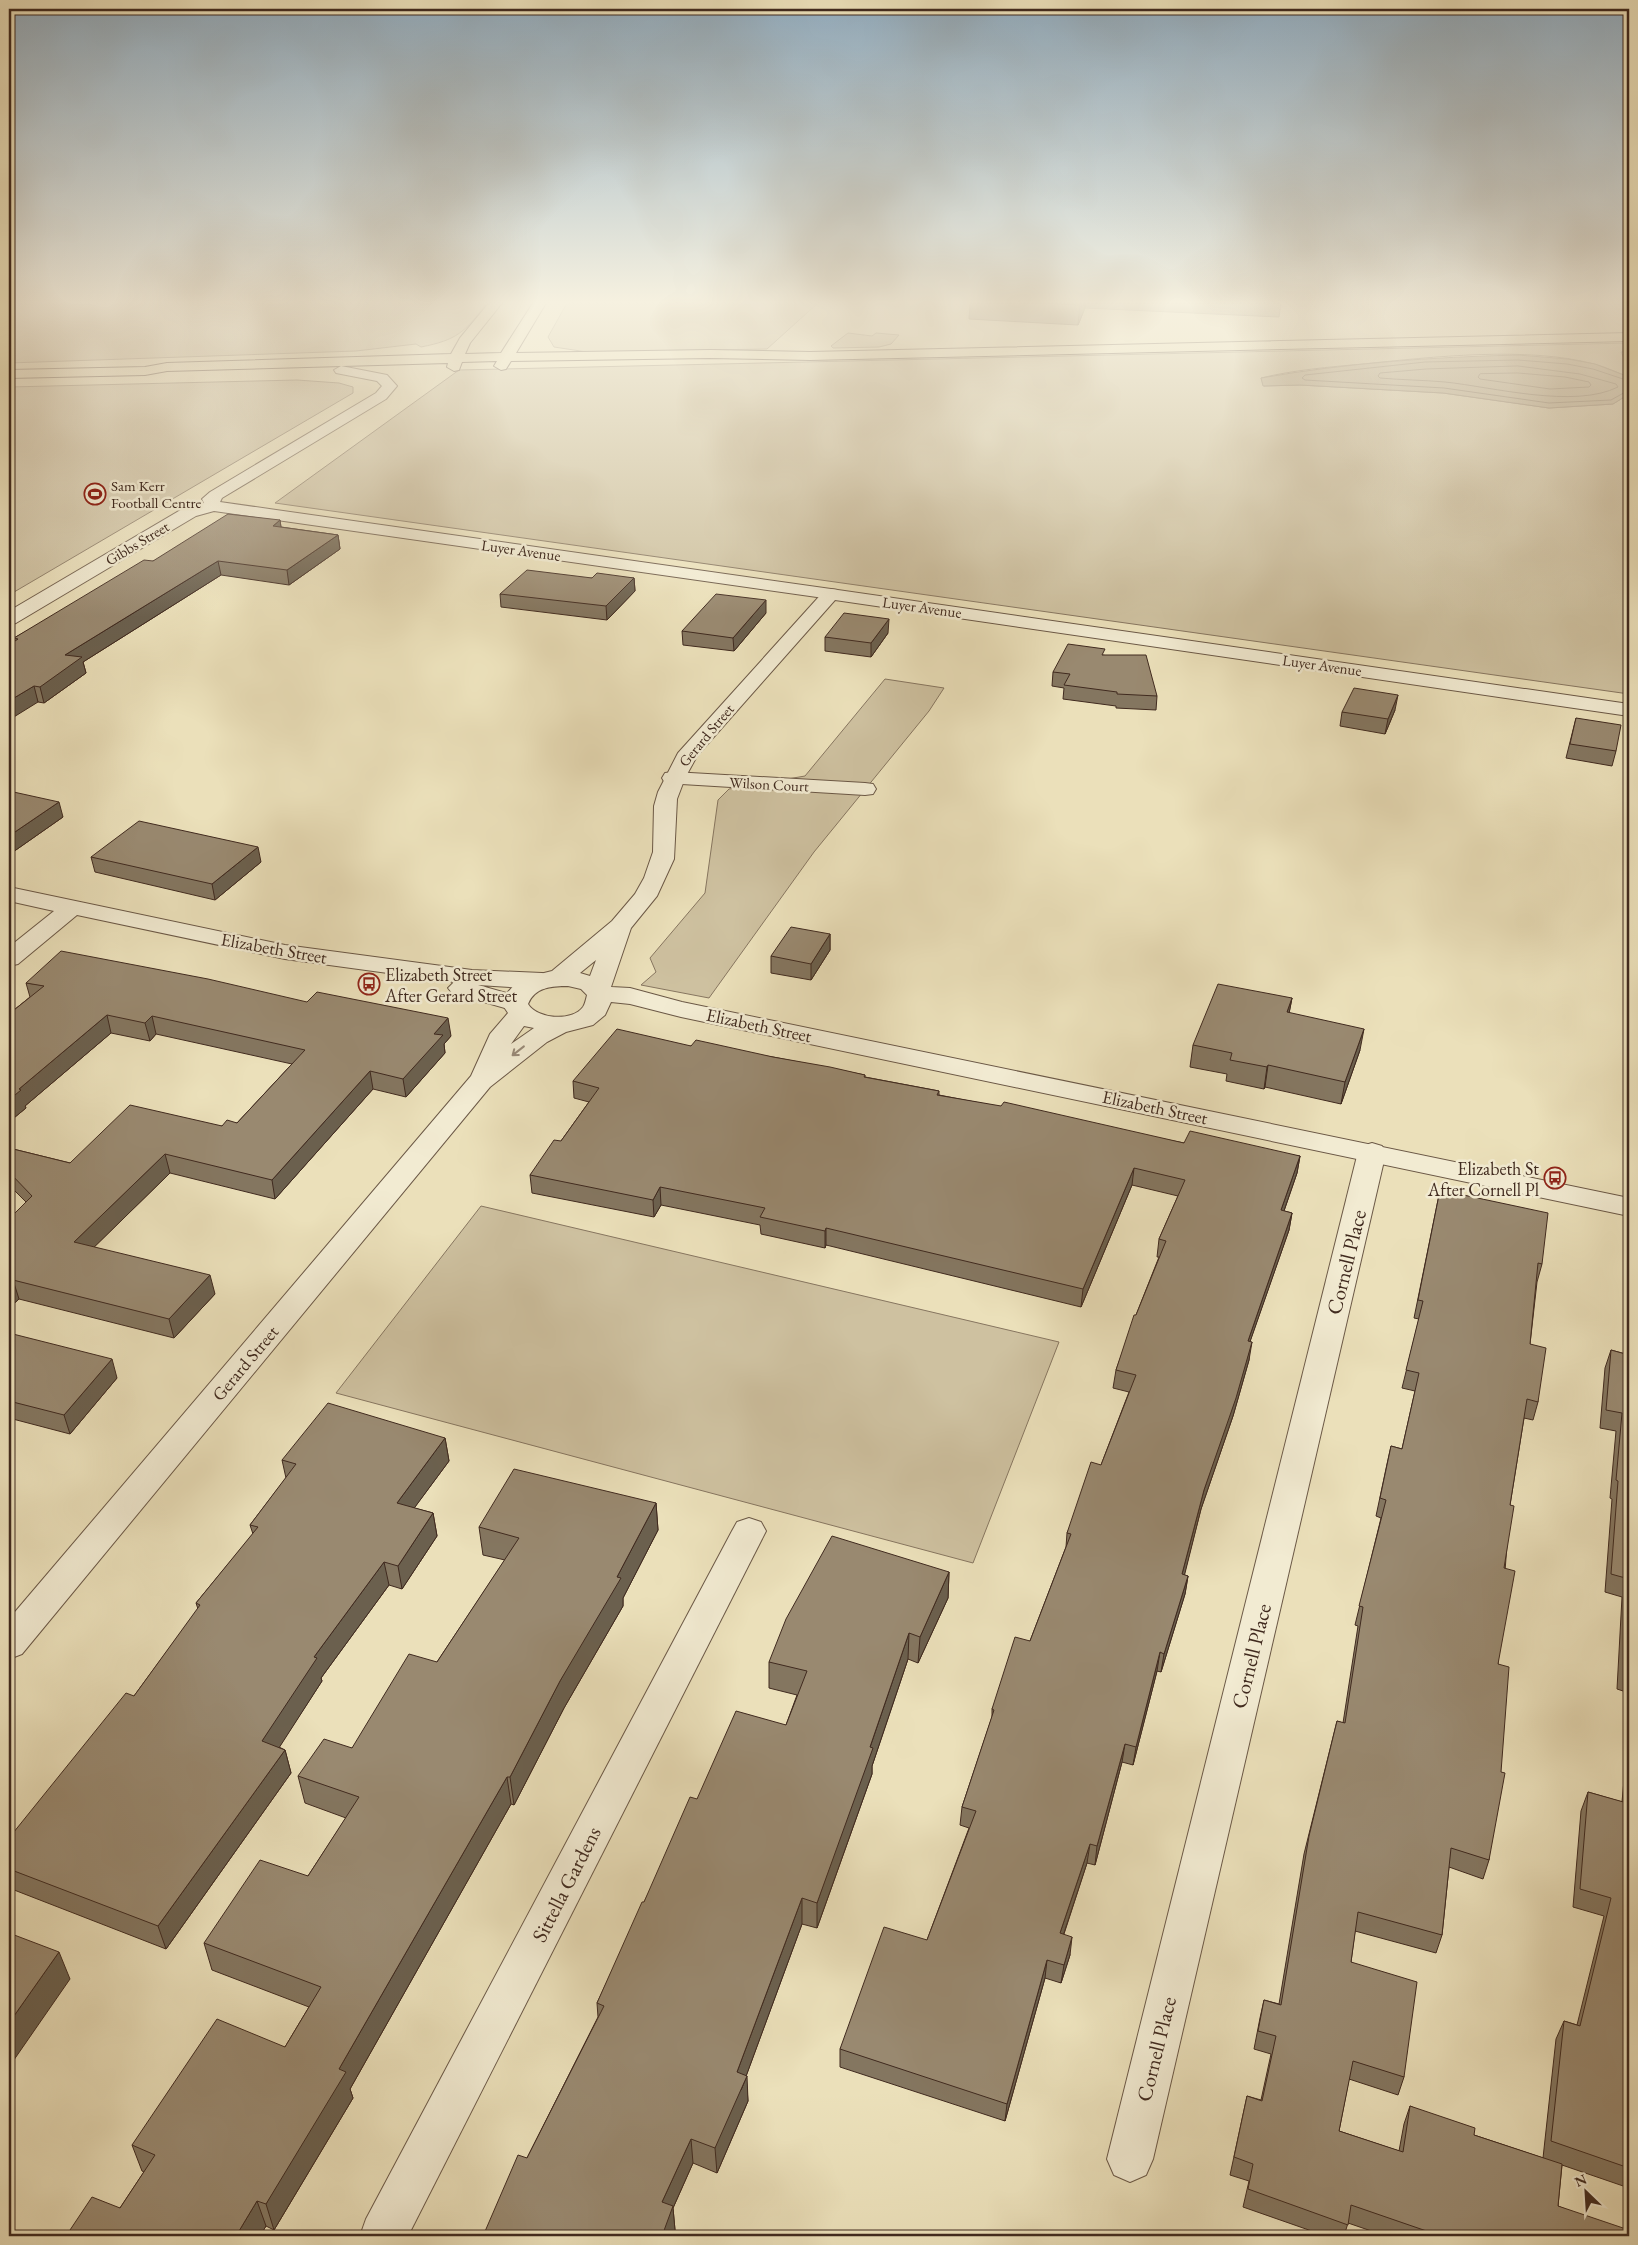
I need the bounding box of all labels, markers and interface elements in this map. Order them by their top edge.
place label: Sam Kerr Football Centre [111,476,202,512]
sports icon: Sam Kerr Football Centre [83,482,107,506]
street label: Gibbs Street [102,516,173,569]
street label: Luyer Avenue [480,535,562,565]
street label: Luyer Avenue [881,592,963,622]
street label: Luyer Avenue [1281,650,1363,680]
street label: Gerard Street [674,699,738,770]
street label: Wilson Court [729,772,810,796]
street label: Elizabeth Street [219,927,329,969]
place label: Elizabeth Street After Gerard Street [384,963,517,1007]
bus stop icon: Elizabeth Street After Gerard Street [357,972,381,996]
street label: Elizabeth Street [704,1003,814,1047]
one-way arrow [512,1046,525,1057]
street label: Elizabeth Street [1100,1085,1210,1129]
place label: Elizabeth St After Cornell Pl [1427,1157,1539,1201]
bus stop icon: Elizabeth St After Cornell Pl [1543,1166,1567,1190]
street label: Cornell Place [1320,1207,1372,1317]
street label: Gerard Street [207,1320,283,1405]
street label: Cornell Place [1225,1601,1277,1711]
street label: Sittella Gardens [525,1821,607,1946]
street label: Cornell Place [1130,1994,1182,2104]
north arrow [1560,2168,1610,2218]
text: N [1572,2169,1590,2191]

